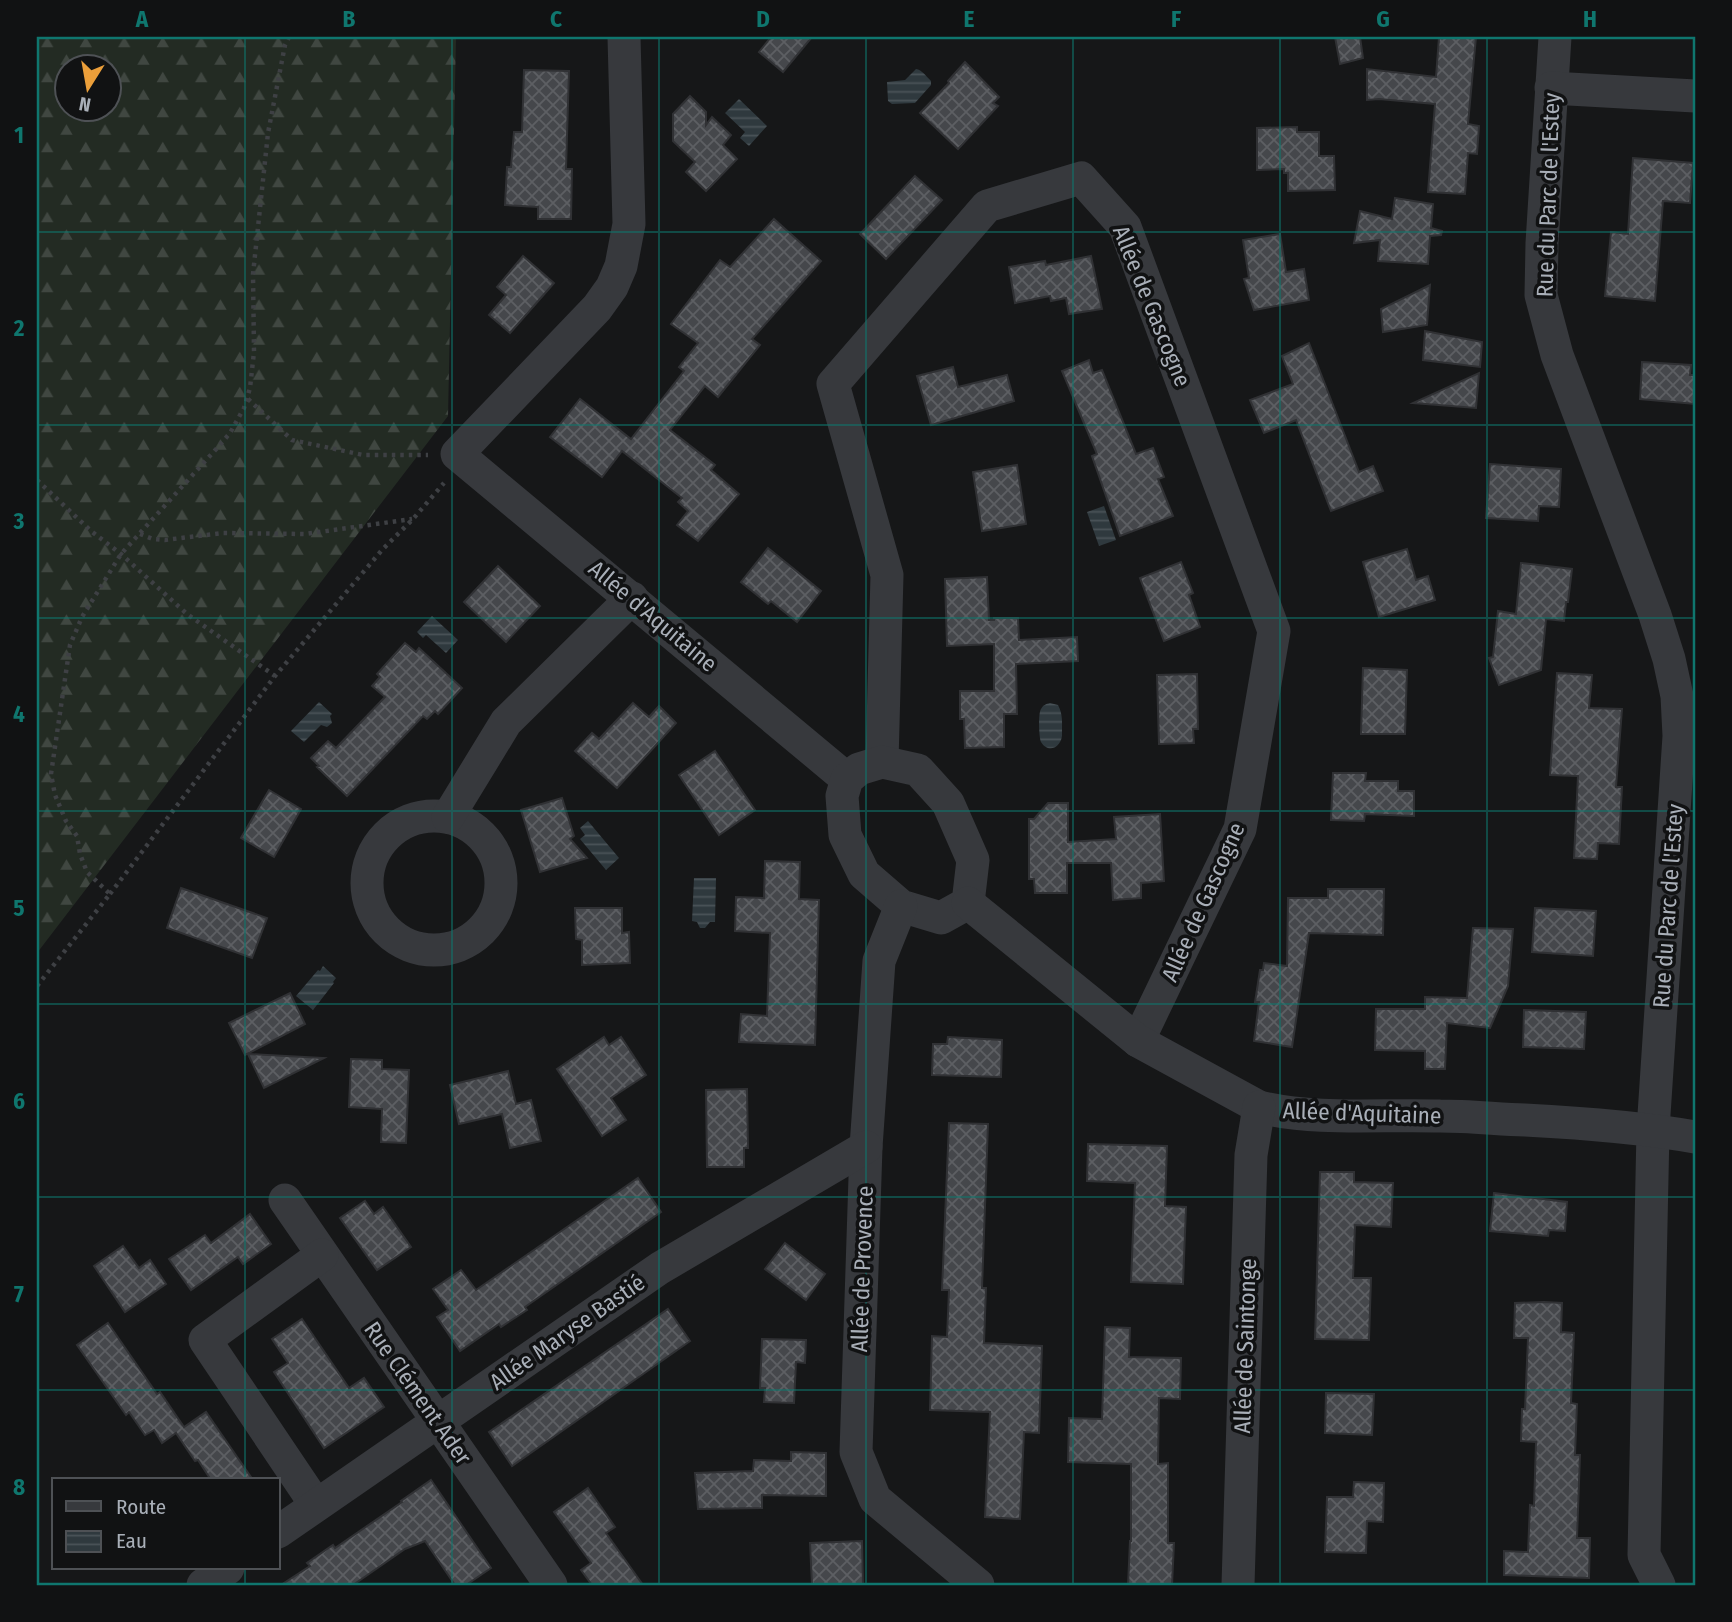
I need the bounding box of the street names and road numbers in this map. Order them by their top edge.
street label: Rue du Parc de l'Estey [1530,92,1566,298]
street label: Allée de Gascogne [1107,221,1197,391]
street label: Allée d'Aquitaine [583,554,723,678]
street label: Rue du Parc de l'Estey [1647,802,1689,1009]
street label: Allée de Gascogne [1155,818,1251,986]
street label: Allée d'Aquitaine [1282,1096,1442,1130]
street label: Allée de Provence [845,1185,879,1353]
street label: Allée de Saintonge [1228,1258,1262,1434]
street label: Allée Maryse Bastié [484,1268,650,1396]
street label: Rue Clément Ader [358,1316,478,1470]

